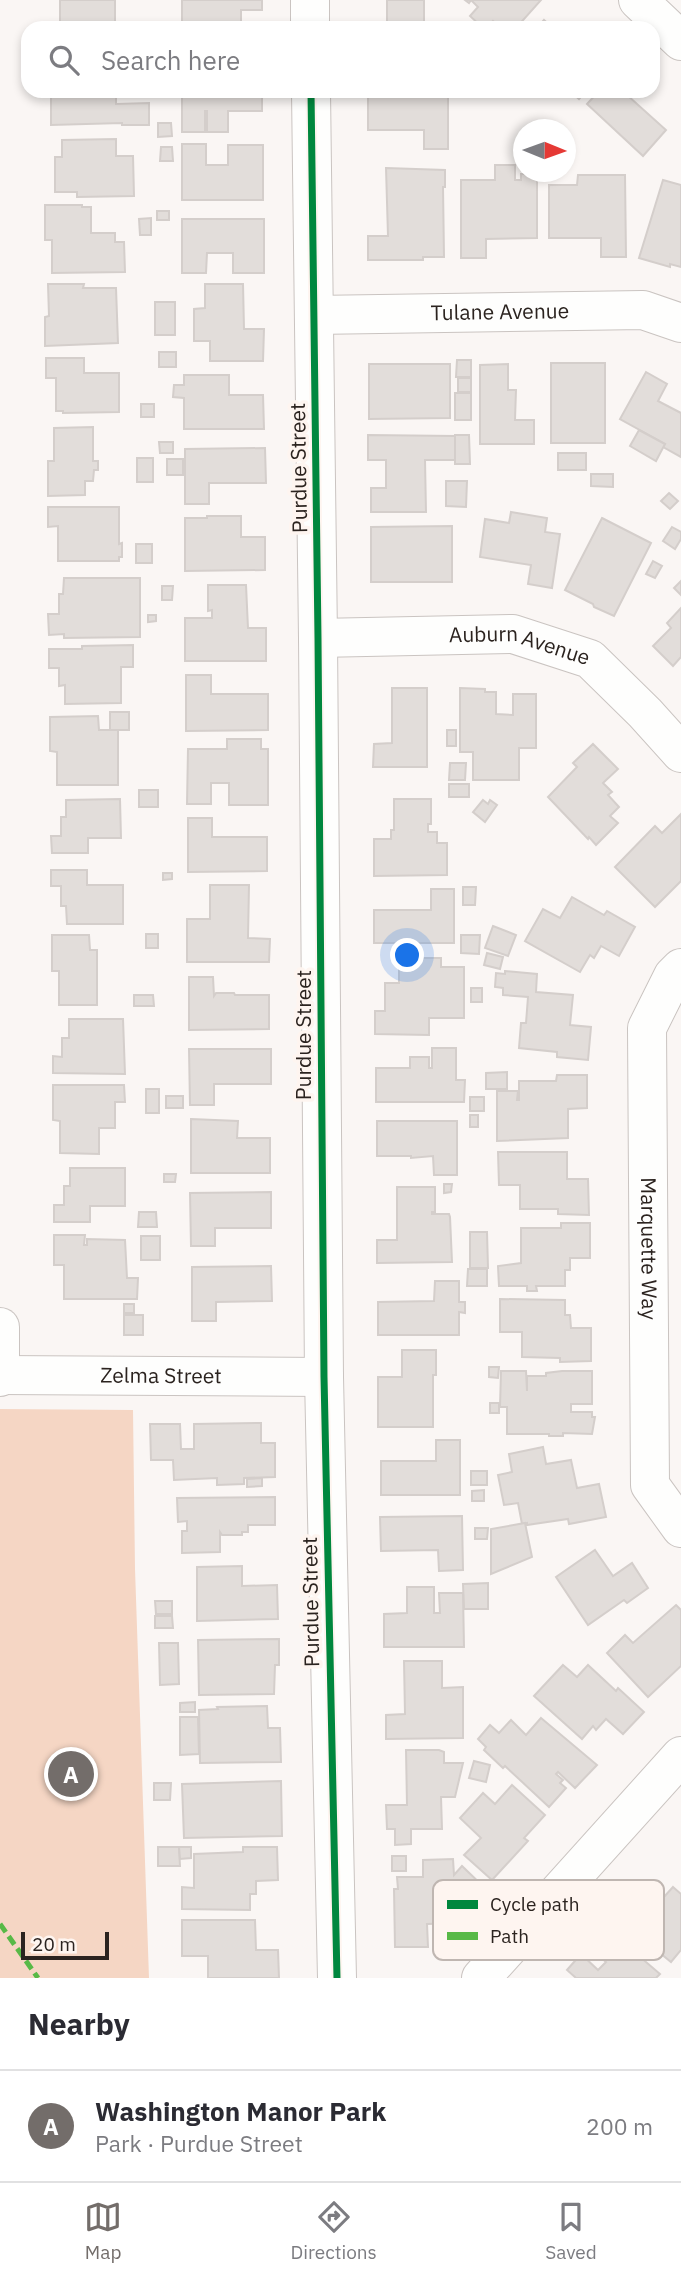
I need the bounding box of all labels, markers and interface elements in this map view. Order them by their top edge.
search box [21,21,660,98]
icon: search [45,41,83,79]
text: Search here [101,43,240,77]
north arrow [513,119,576,182]
street label: Tulane Avenue [431,296,569,326]
street label: Purdue Street [283,403,313,533]
street label: Auburn Avenue [449,619,594,671]
your location [390,938,424,972]
street label: Purdue Street [289,970,317,1100]
street label: Marquette Way [635,1177,664,1320]
street label: Zelma Street [100,1361,222,1389]
street label: Purdue Street [295,1537,325,1667]
pin: A [48,1748,94,1800]
legend [433,1880,664,1960]
text: Cycle path [490,1892,579,1916]
text: Path [490,1924,529,1948]
scale bar [21,1929,108,1961]
text: 20 m [32,1932,76,1956]
text: Nearby [28,2004,130,2043]
text: Washington Manor Park [95,2094,386,2128]
text: A [43,2111,59,2141]
text: 200 m [586,2111,653,2141]
text: Park · Purdue Street [95,2128,303,2158]
tab: Map [84,2198,122,2264]
tab: Directions [290,2198,377,2264]
tab: Saved [545,2198,597,2264]

